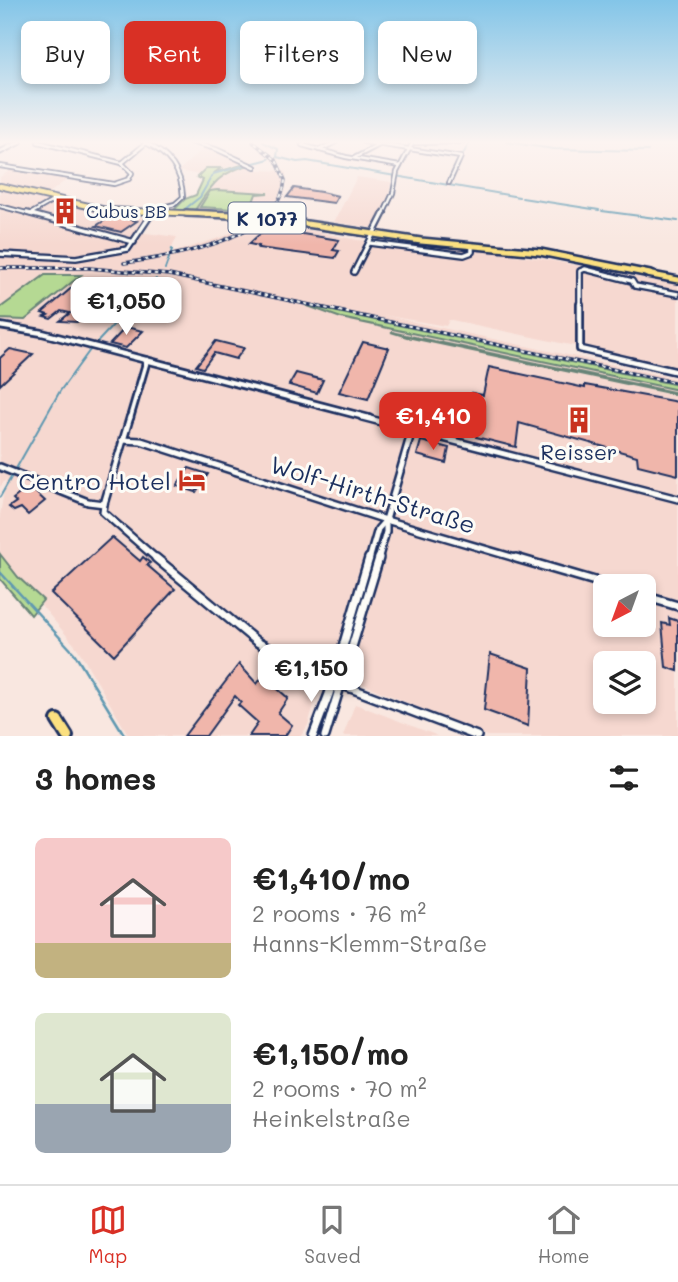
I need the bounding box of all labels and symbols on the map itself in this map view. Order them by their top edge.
building icon: Cubus BB [50,196,80,226]
place label: Cubus BB [86,199,167,223]
road number: K 1077 [229,202,306,233]
pin: €1,050 [69,278,183,337]
pin: €1,410 [376,392,490,452]
building icon: Reisser [564,405,594,435]
place label: Reisser [541,438,617,465]
street label: Wolf-Hirth-Straße [267,448,479,540]
place label: Centro Hotel [18,465,171,496]
hotel icon: Centro Hotel [177,465,207,495]
north arrow [593,574,656,637]
pin: €1,150 [254,644,368,704]

